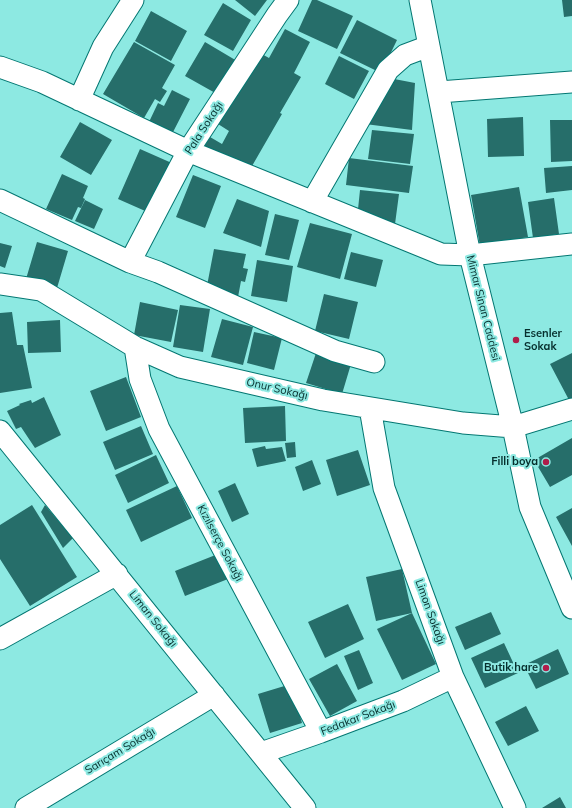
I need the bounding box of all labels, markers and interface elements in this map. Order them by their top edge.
street label: Pala Sokağı [182,99,226,157]
street label: Mimar Sinan Caddesi [464,254,502,362]
place label: Esenler Sokak [524,327,562,353]
marker: Esenler Sokak [511,335,521,345]
street label: Onur Sokağı [245,376,309,402]
place label: Filli boya [491,455,538,469]
marker: Filli boya [541,457,551,467]
street label: Kızılserçe Sokağı [194,503,246,583]
street label: Limon Sokağı [412,578,448,646]
street label: Liman Sokağı [126,588,180,650]
place label: Butik hare [484,661,538,675]
marker: Butik hare [541,663,551,673]
street label: Fedakar Sokağı [319,698,397,738]
street label: Sarıçam Sokağı [83,725,157,777]

